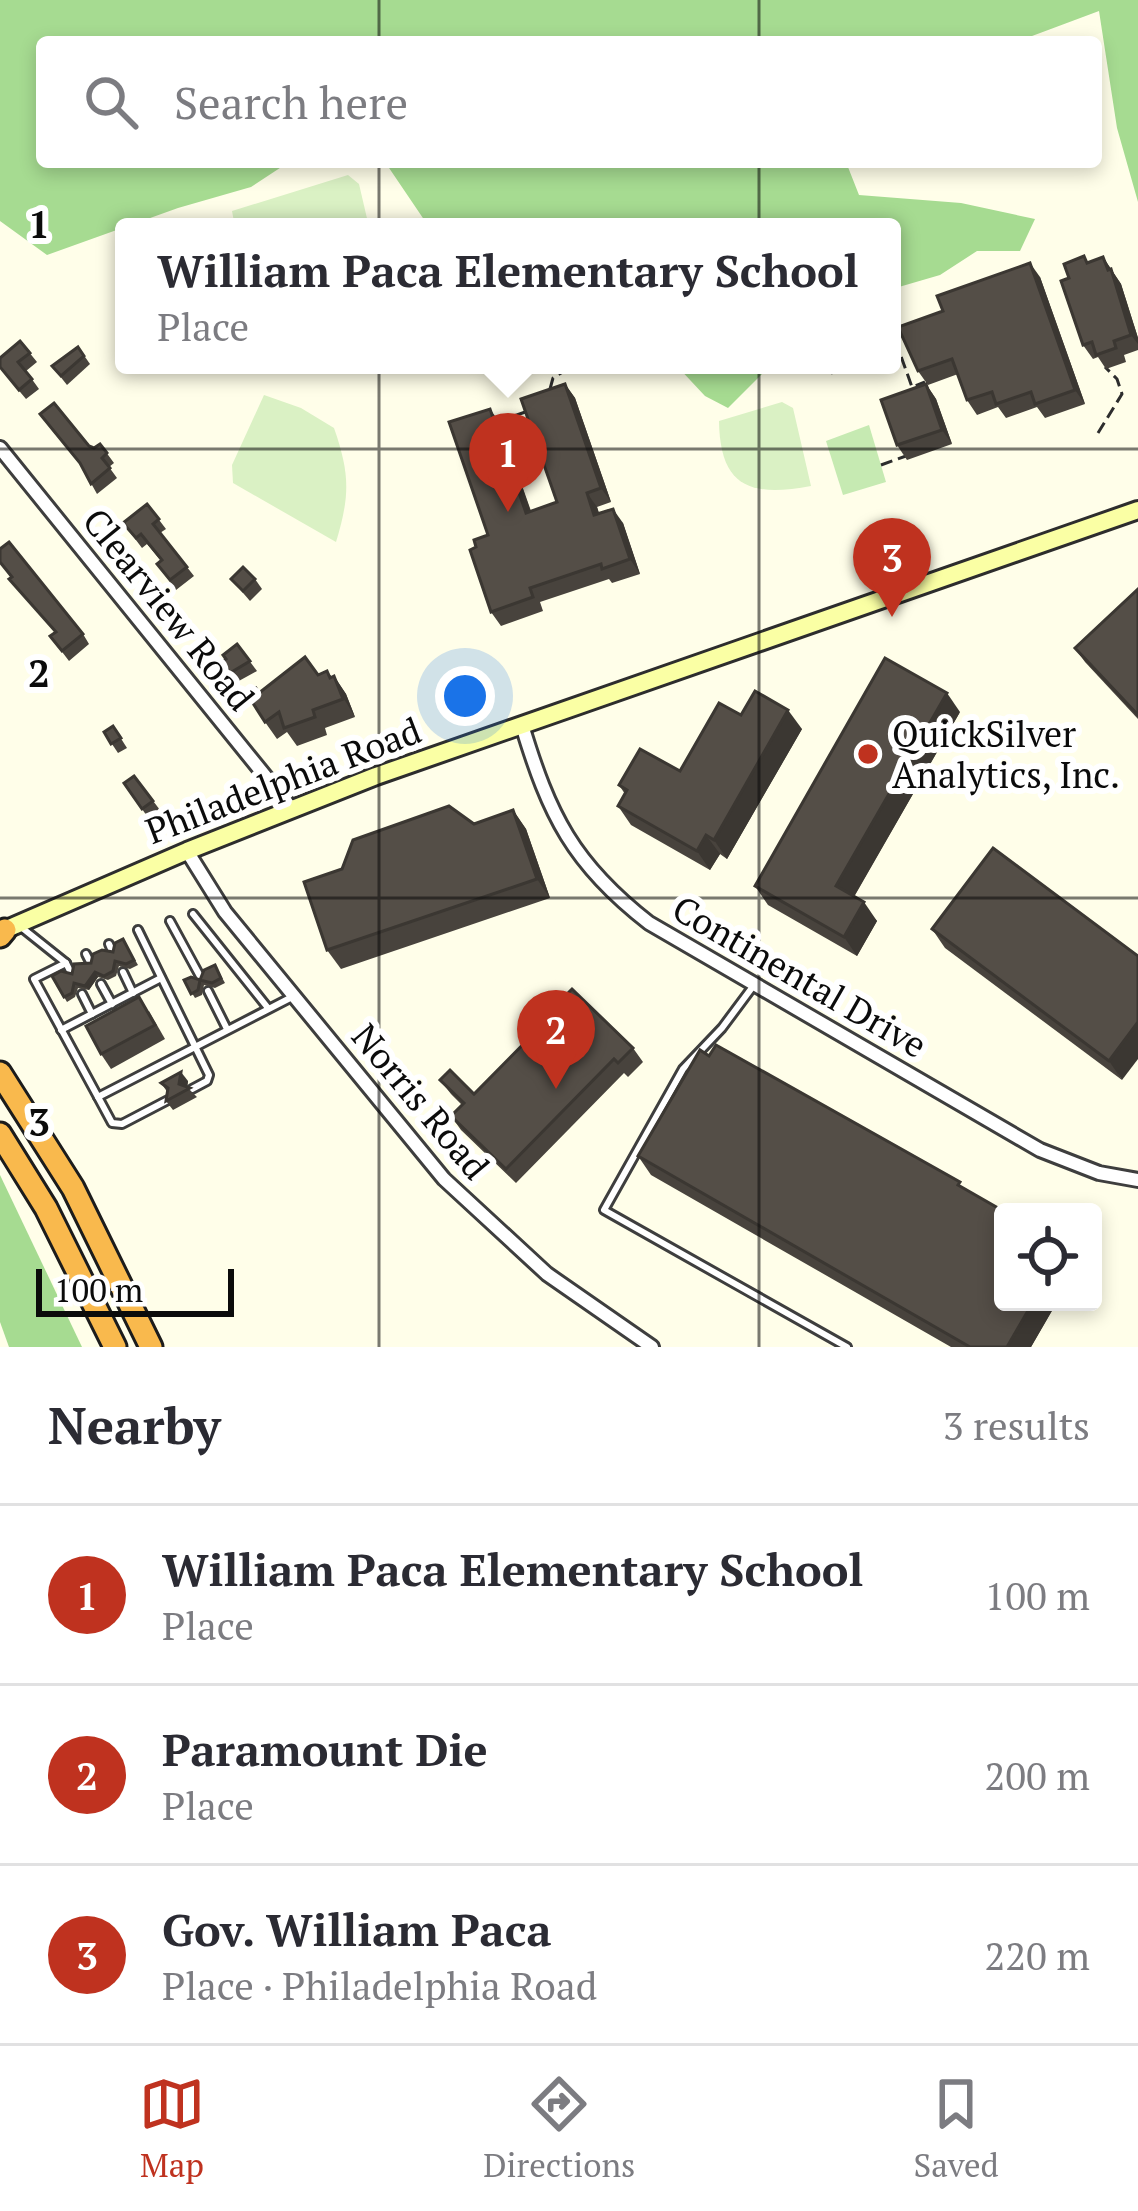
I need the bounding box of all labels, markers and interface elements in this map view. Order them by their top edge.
search box [36,36,1102,168]
icon: search [78,69,144,135]
text: Search here [174,72,408,132]
text: 1 [28,197,50,249]
popup [115,218,901,374]
text: William Paca Elementary School [157,240,859,300]
text: Place [157,300,249,352]
pin: 1 [469,413,547,512]
street label: Clearview Road [73,498,265,720]
pin: 3 [853,518,931,617]
text: 2 [28,646,50,698]
your location [435,666,495,726]
street label: Philadelphia Road [139,706,427,854]
place label: QuickSilver Analytics, Inc. [892,710,1120,798]
marker: QuickSilver Analytics, Inc. [855,741,881,767]
street label: Continental Drive [665,884,935,1068]
pin: 2 [517,990,595,1089]
street label: Norris Road [342,1013,500,1189]
text: 3 [28,1095,50,1147]
map controls [994,1203,1102,1311]
button: locate [994,1203,1102,1311]
scale bar [36,1263,234,1316]
text: 100 m [54,1268,143,1311]
text: Nearby [48,1391,221,1459]
text: 3 results [943,1399,1090,1451]
text: William Paca Elementary School [162,1539,863,1599]
text: 1 [76,1569,98,1621]
text: 100 m [985,1569,1090,1621]
text: Place [162,1599,254,1651]
text: Paramount Die [162,1719,488,1779]
text: 2 [76,1749,98,1801]
text: 200 m [985,1749,1090,1801]
text: Place [162,1779,254,1831]
text: Gov. William Paca [162,1899,551,1959]
text: 3 [76,1929,98,1981]
text: 220 m [985,1929,1090,1981]
text: Place · Philadelphia Road [162,1959,597,2011]
tab: Map [139,2071,205,2186]
tab: Directions [483,2071,635,2186]
tab: Saved [914,2071,999,2186]

